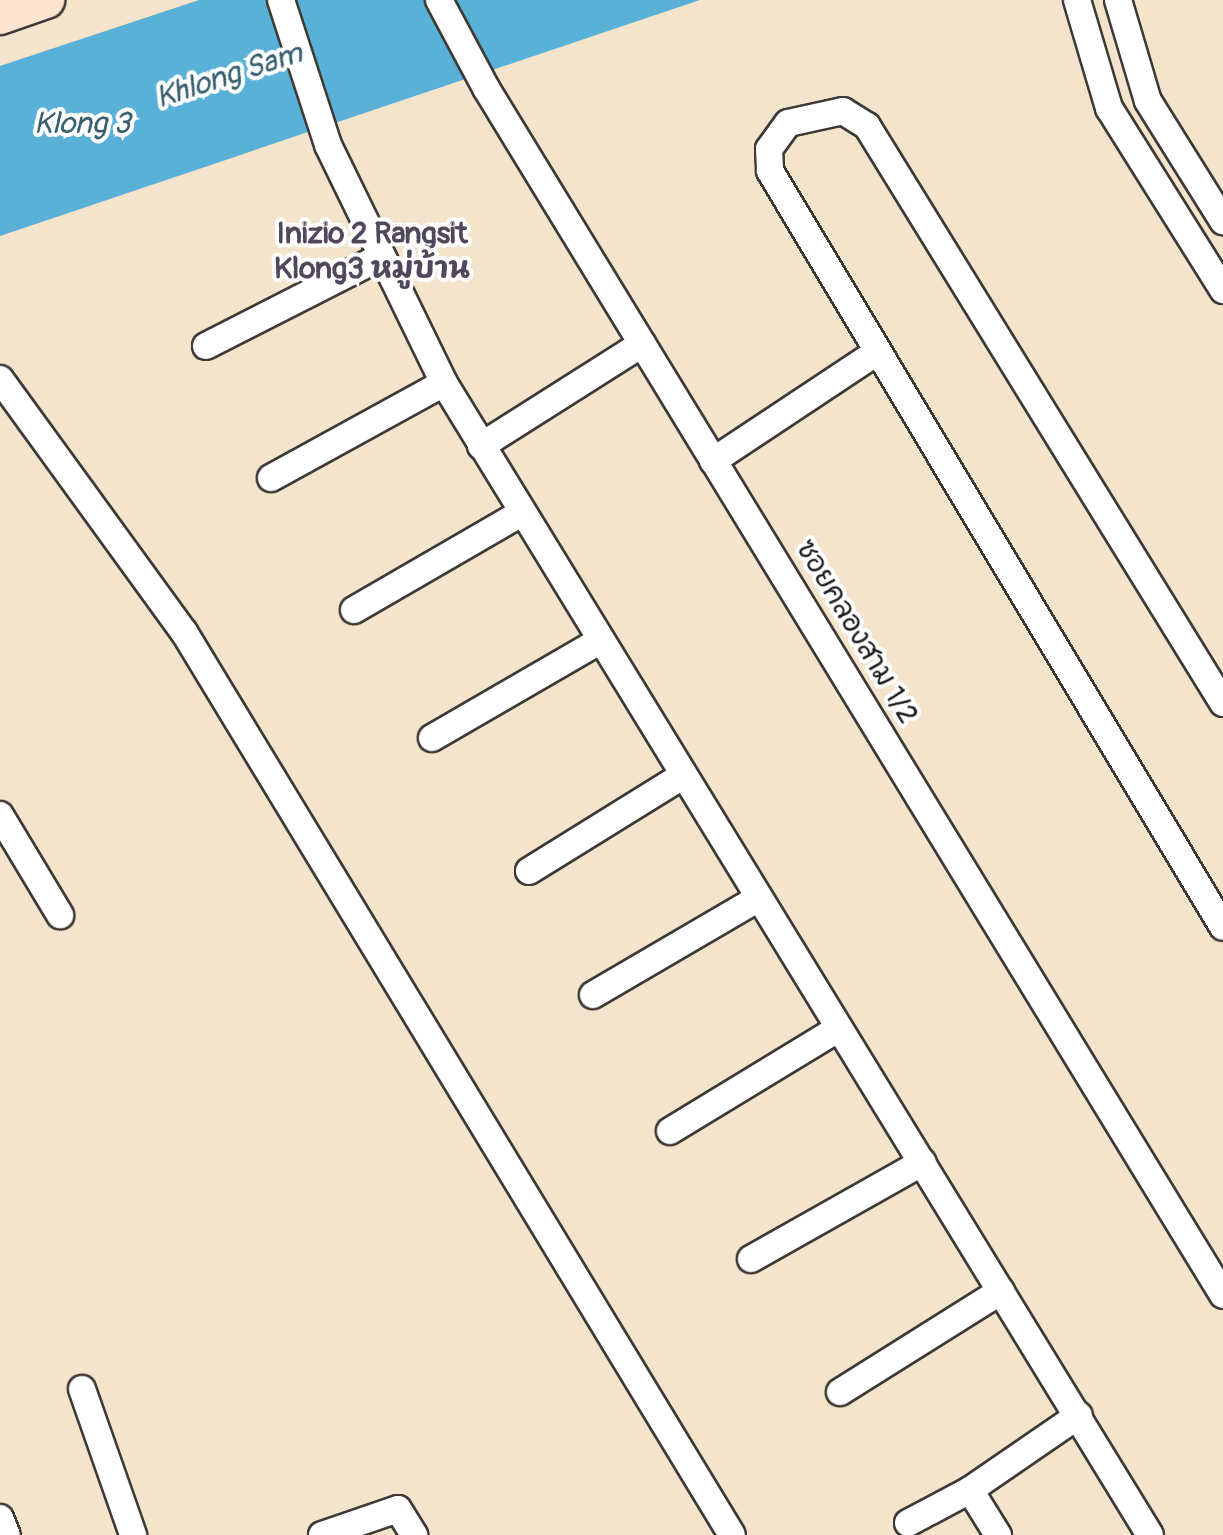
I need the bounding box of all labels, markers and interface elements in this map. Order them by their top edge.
water label: Khlong Sam [151,35,307,117]
water label: Klong 3 [34,106,130,142]
district label: Inizio 2 Rangsit Klong3 หมู่บ้าน [274,216,470,286]
street label: ซอยคลองสาม 1/2 [788,534,924,730]

